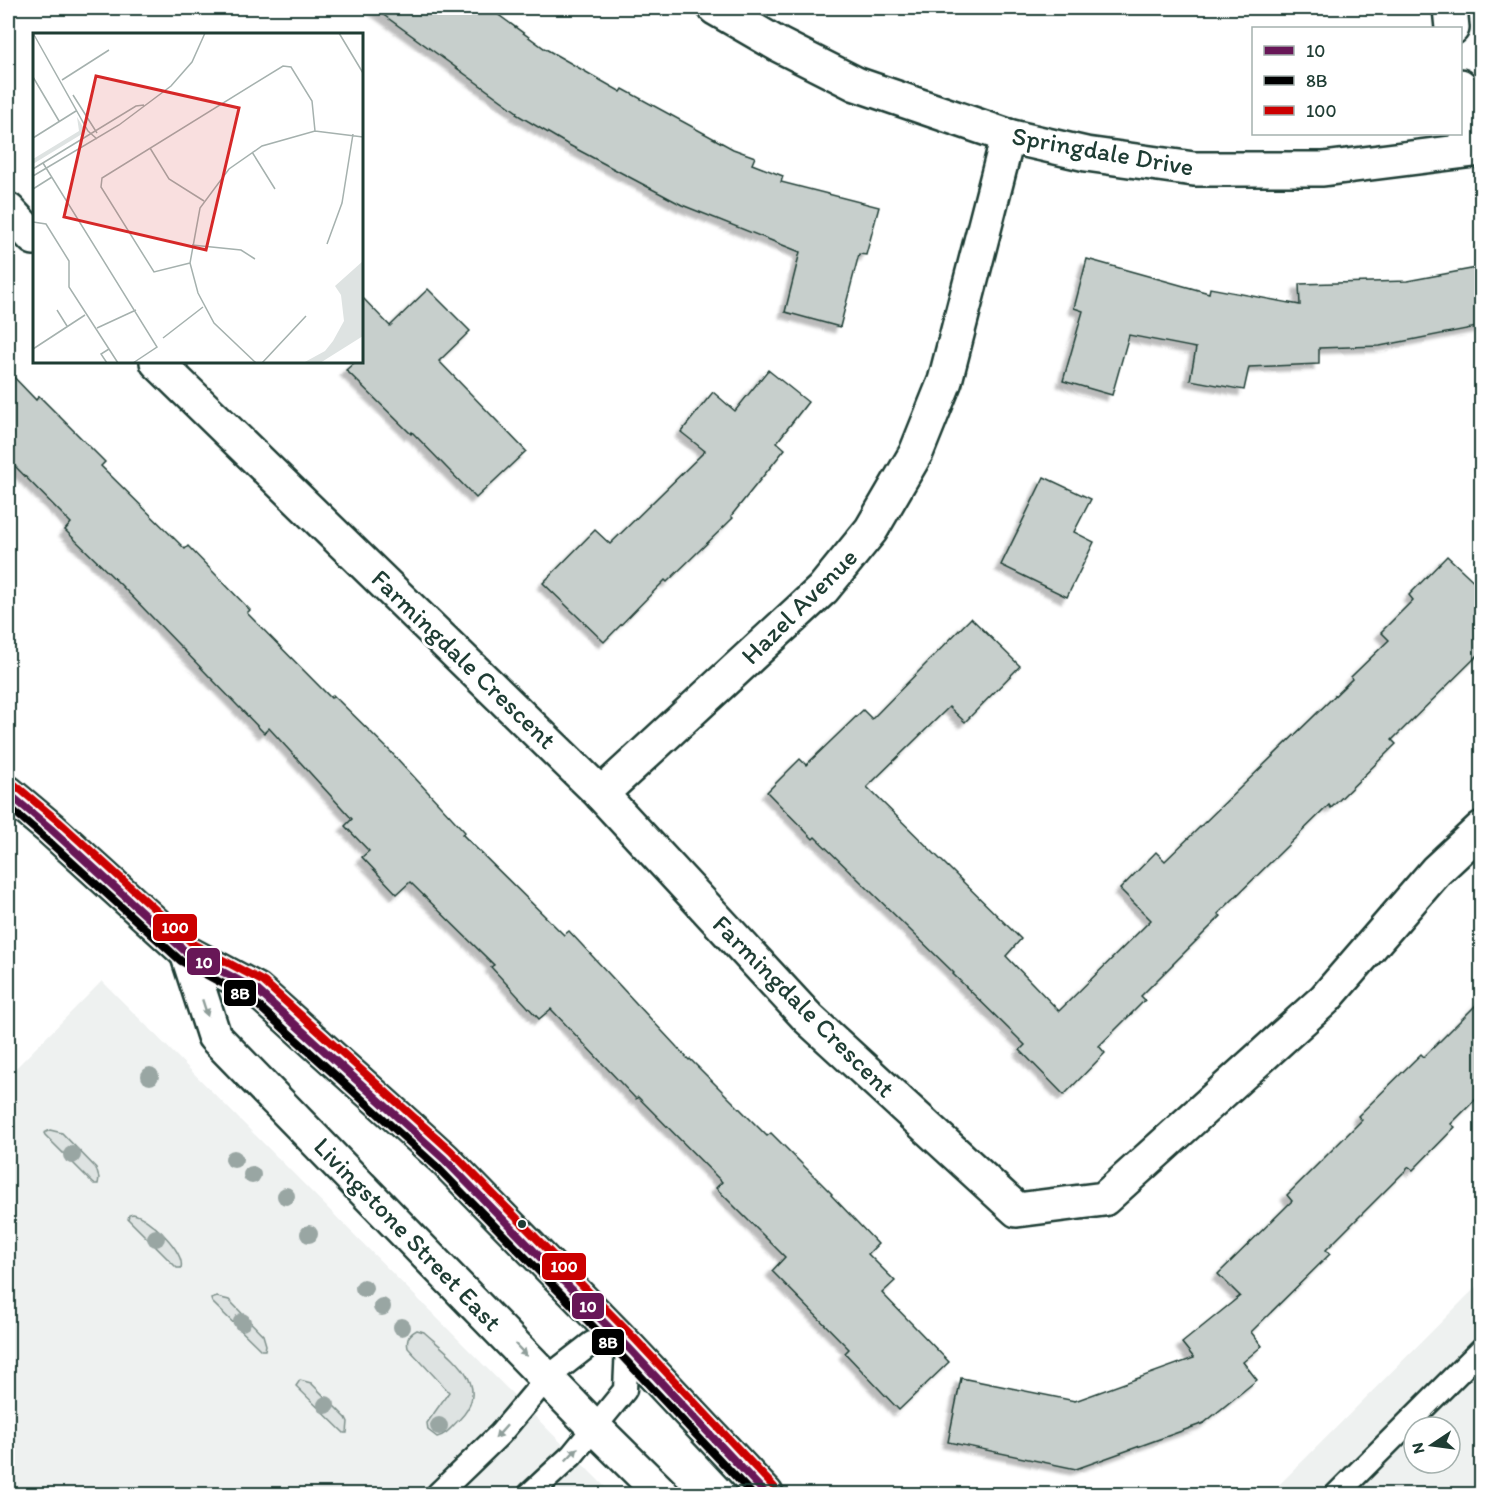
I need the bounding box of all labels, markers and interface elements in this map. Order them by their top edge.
legend [1252,27,1462,135]
inset map [33,33,363,363]
text: 10 [1306,40,1325,62]
text: 8B [1306,70,1328,92]
text: 100 [1306,100,1337,122]
street label: Springdale Drive [1010,119,1196,183]
street label: Hazel Avenue [734,541,864,671]
street label: Farmingdale Crescent [365,562,563,756]
street label: Farmingdale Crescent [706,908,902,1104]
line badge: 100 [152,913,198,942]
text: 100 [161,918,189,937]
line badge: 10 [186,947,221,976]
text: 10 [195,953,213,972]
line badge: 8B [223,979,257,1007]
text: 8B [230,984,250,1003]
one-way arrow [201,1000,210,1018]
street label: Livingstone Street East [307,1130,509,1338]
unlabelled marker [516,1218,528,1230]
line badge: 100 [541,1252,587,1281]
text: 100 [550,1257,578,1276]
line badge: 10 [571,1292,605,1320]
text: 10 [579,1297,597,1316]
line badge: 8B [591,1328,625,1356]
text: 8B [598,1333,618,1352]
one-way arrow [514,1343,528,1358]
north arrow [1402,1415,1462,1475]
one-way arrow [495,1424,508,1439]
text: N [1407,1441,1428,1456]
one-way arrow [565,1447,579,1461]

